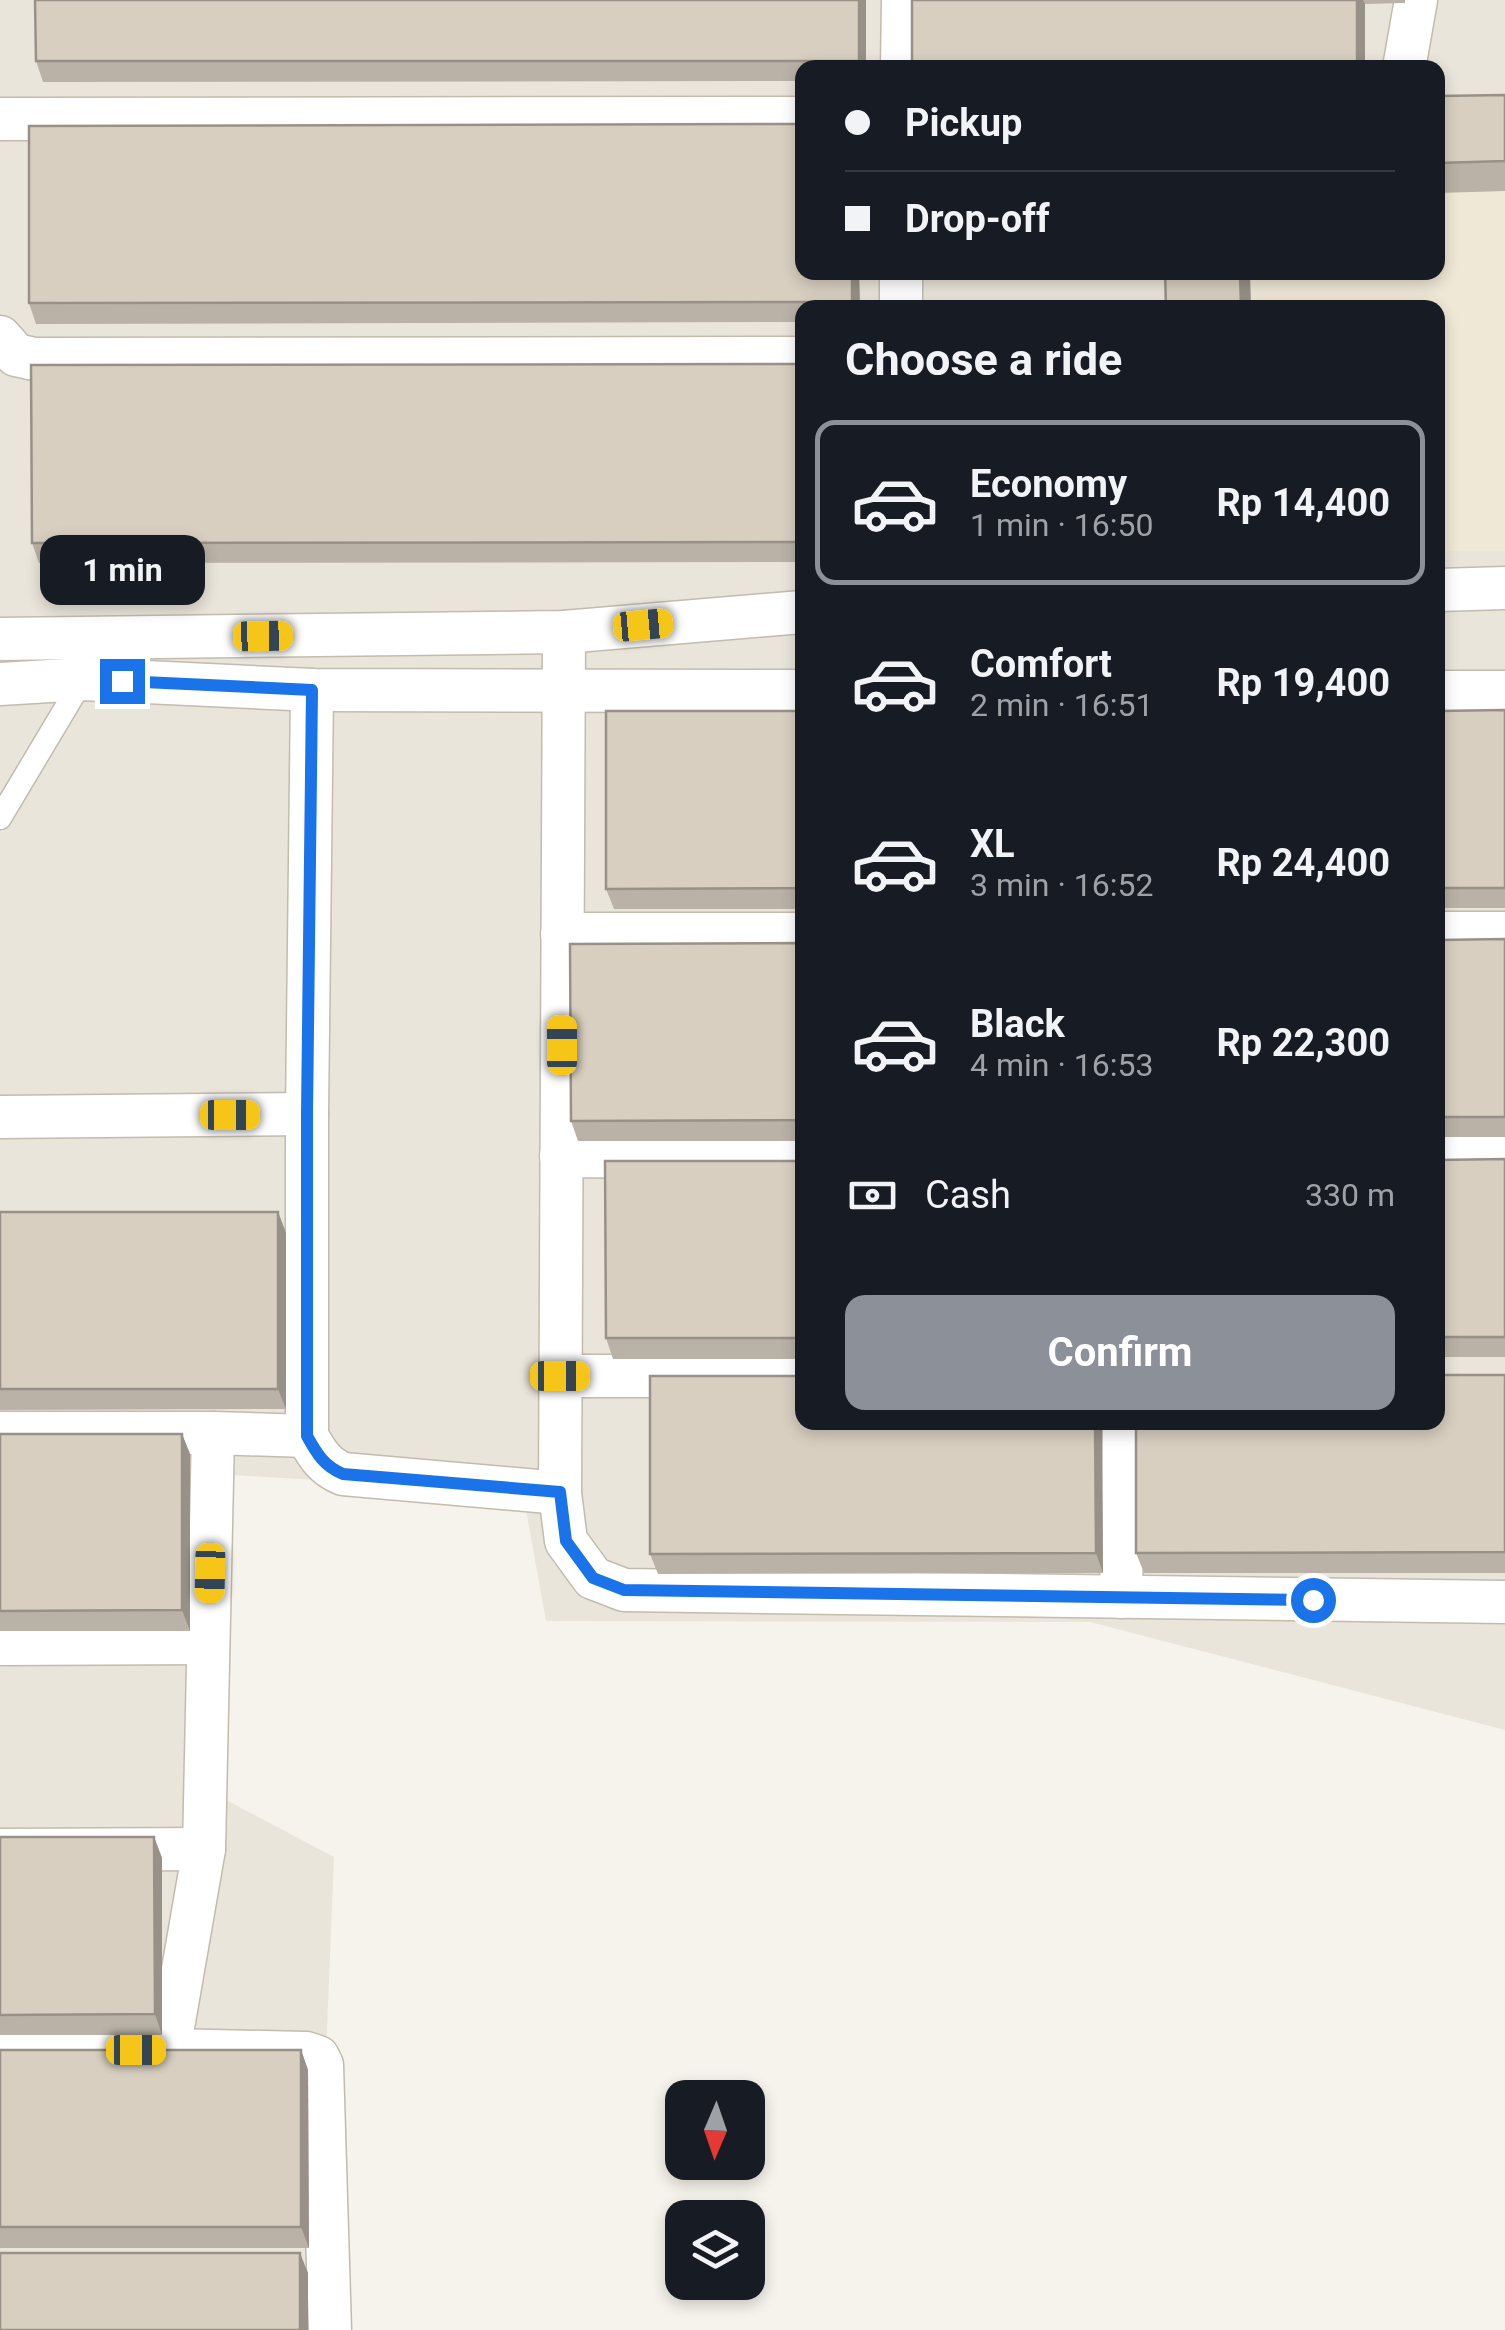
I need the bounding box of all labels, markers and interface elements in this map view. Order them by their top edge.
text: Pickup [905,101,1022,145]
text: Drop-off [905,197,1050,241]
text: Choose a ride [845,333,1122,386]
icon: car [850,458,940,548]
text: Economy [970,462,1127,506]
text: Rp 14,400 [1216,481,1390,525]
text: 1 min · 16:50 [970,506,1153,544]
callout: 1 min [39,536,204,606]
text: 1 min [82,551,163,589]
car [612,607,674,643]
car [233,620,293,652]
icon: car [850,638,940,728]
text: Comfort [970,642,1112,686]
route end [100,659,145,704]
text: Rp 19,400 [1216,661,1390,705]
text: 2 min · 16:51 [970,686,1153,724]
icon: car [850,818,940,908]
text: XL [970,822,1015,866]
text: Rp 24,400 [1216,841,1390,885]
text: 3 min · 16:52 [970,866,1153,904]
icon: car [850,998,940,1088]
text: Black [970,1002,1065,1046]
car [547,1015,577,1075]
text: Rp 22,300 [1216,1021,1390,1065]
text: 4 min · 16:53 [970,1046,1153,1084]
car [200,1100,260,1130]
icon: cash [845,1168,900,1223]
text: Cash [925,1173,1011,1217]
text: 330 m [1305,1176,1395,1214]
button: Confirm [845,1295,1395,1410]
car [530,1361,590,1391]
car [194,1543,226,1603]
route start [1291,1578,1336,1623]
car [106,2035,166,2065]
north arrow [665,2080,765,2180]
map controls [665,2080,765,2300]
button: layers [665,2200,765,2300]

